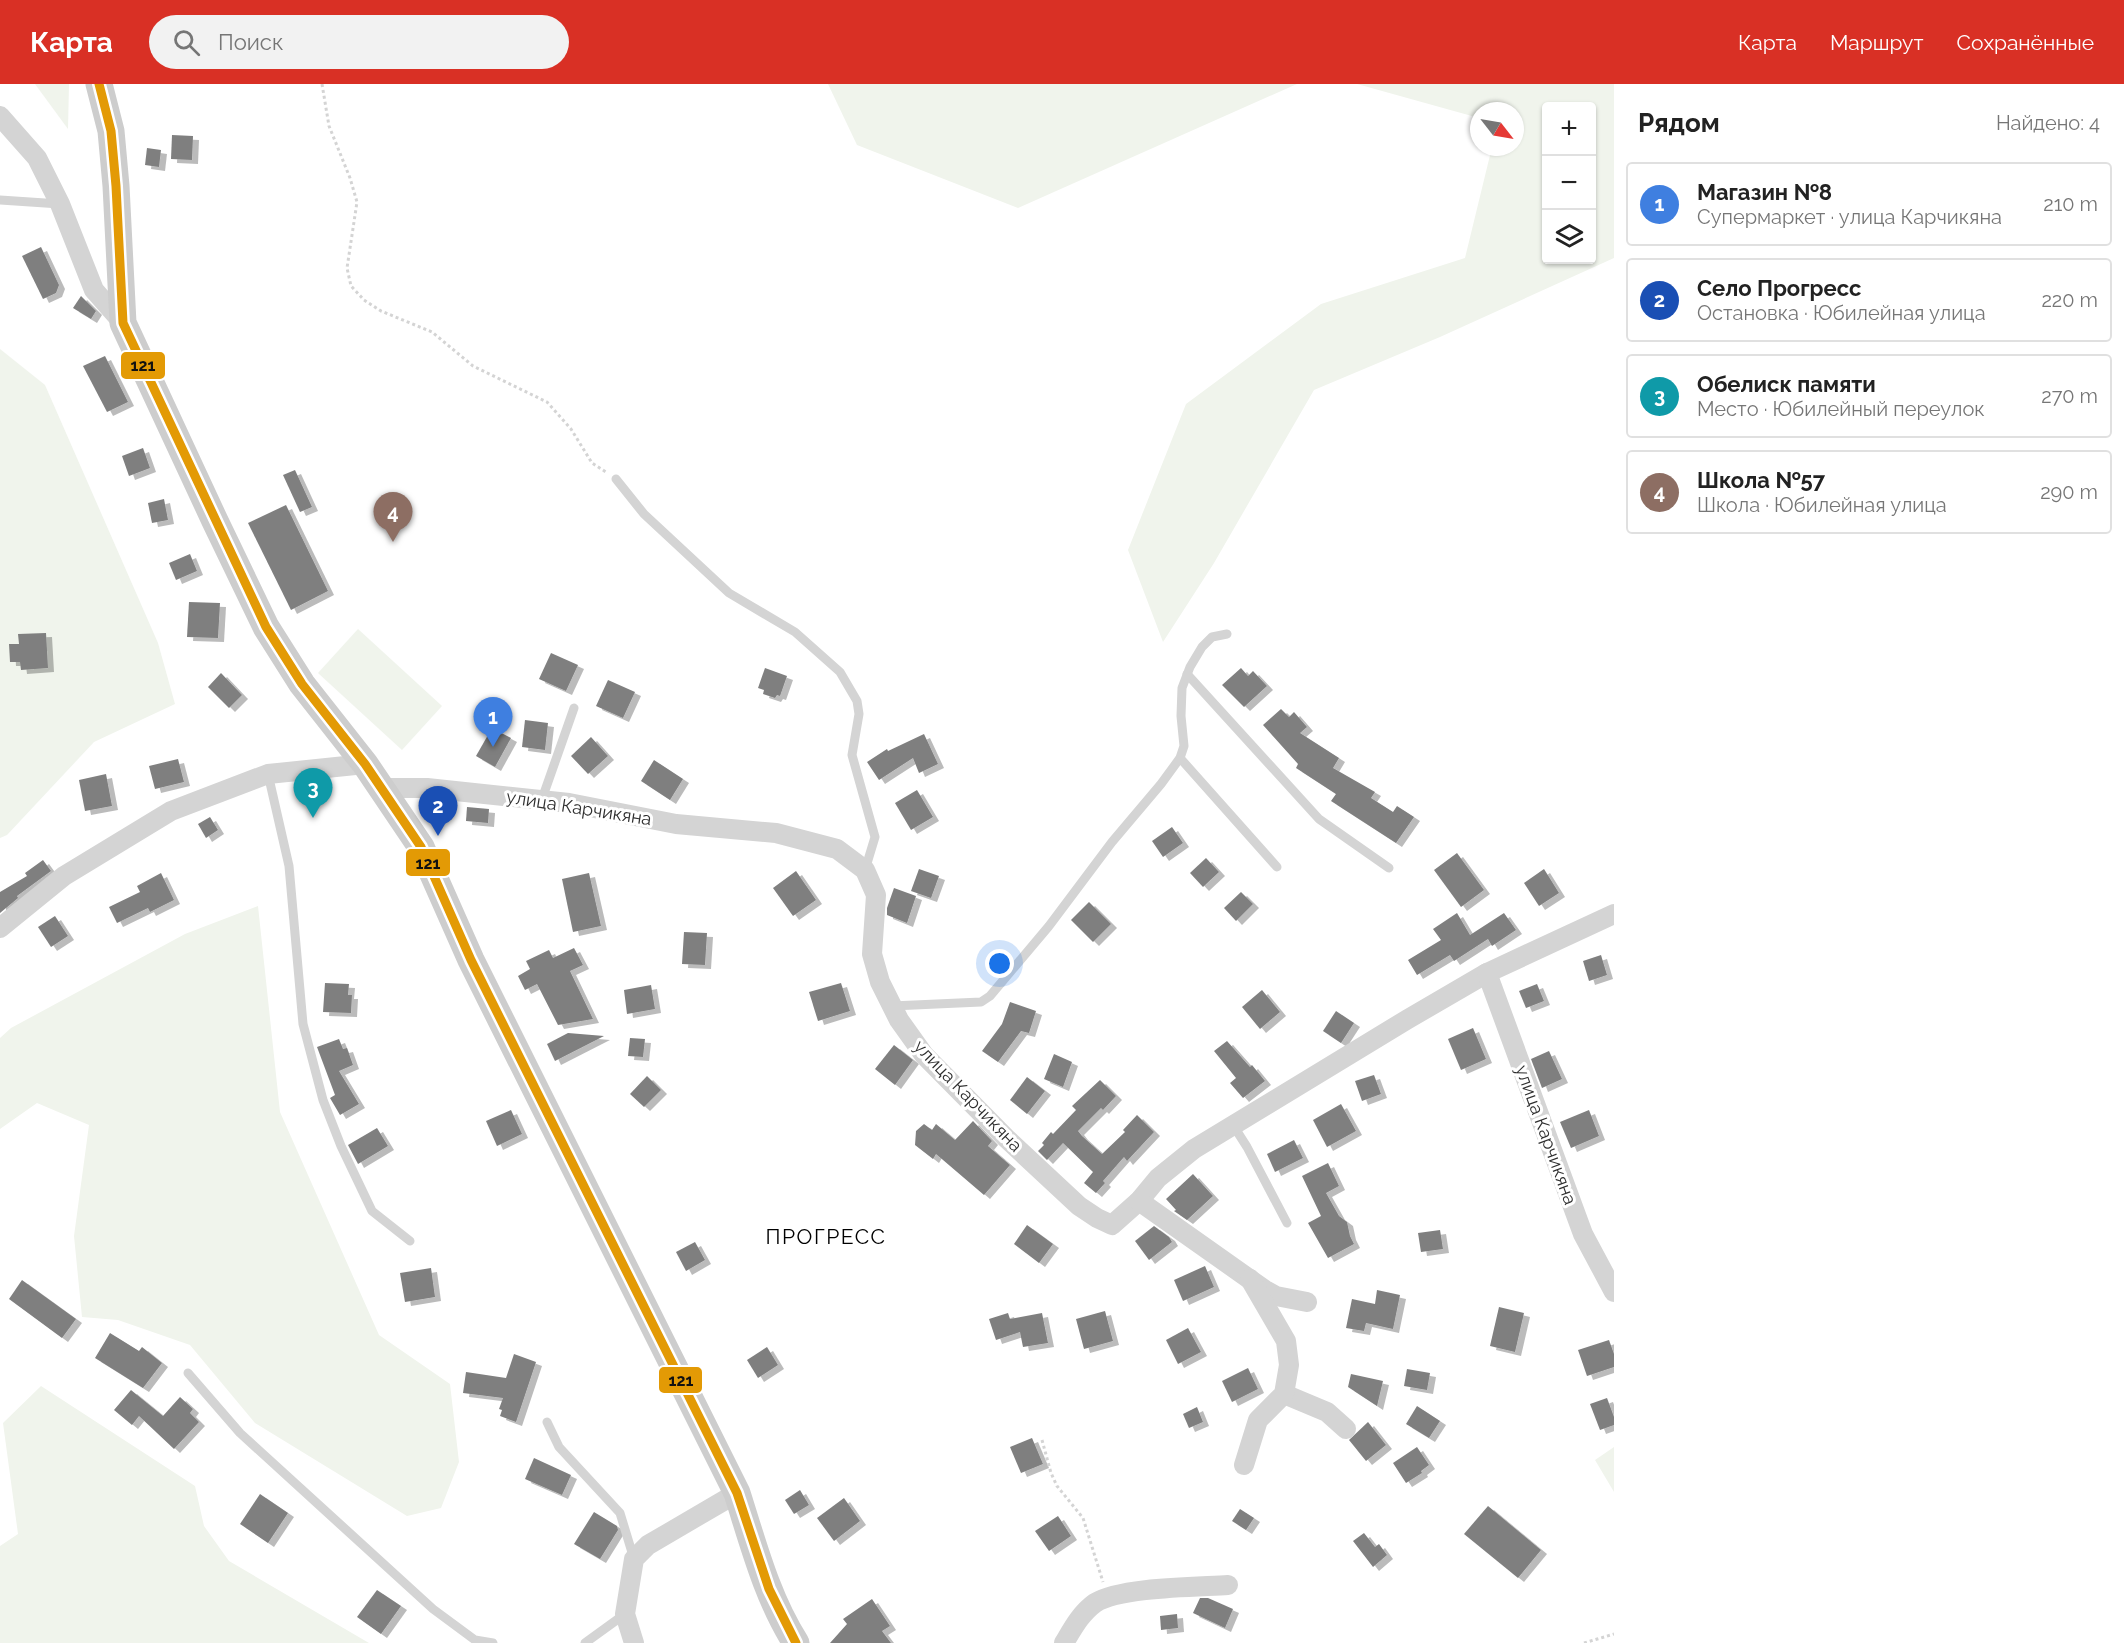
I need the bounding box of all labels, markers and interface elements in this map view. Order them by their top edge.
search box [149,15,569,69]
text: Карта [30,26,113,59]
icon: search [170,26,203,59]
text: Поиск [218,29,283,55]
text: Карта [1738,30,1797,55]
text: Маршрут [1830,30,1923,55]
text: Сохранённые [1956,30,2094,55]
north arrow [1470,102,1524,156]
map controls [1542,102,1596,264]
button: + [1542,102,1596,156]
text: Рядом [1638,108,1720,138]
text: Найдено: 4 [1996,111,2100,135]
button: − [1542,156,1596,210]
text: Магазин №8 [1697,179,1832,205]
text: 1 [1655,192,1664,216]
text: 210 m [2043,192,2098,216]
text: Супермаркет · улица Карчикяна [1697,205,2002,229]
button: layers [1542,210,1596,264]
text: Село Прогресс [1697,275,1861,301]
text: 2 [1654,288,1665,312]
text: 220 m [2041,288,2098,312]
text: Остановка · Юбилейная улица [1697,301,1986,325]
line badge: 121 [120,351,166,380]
text: 121 [131,356,156,375]
text: Обелиск памяти [1697,371,1876,397]
text: 3 [1654,384,1665,408]
text: 270 m [2041,384,2098,408]
text: Место · Юбилейный переулок [1697,397,1985,421]
text: Школа №57 [1697,467,1825,493]
text: 4 [1654,480,1665,504]
text: 290 m [2040,480,2098,504]
pin: 4 [374,492,412,542]
text: Школа · Юбилейная улица [1697,493,1947,517]
pin: 1 [474,698,512,747]
pin: 3 [294,768,332,818]
pin: 2 [418,786,458,836]
street label: улица Карчикяна [505,786,653,829]
line badge: 121 [405,848,451,877]
text: 121 [416,854,441,873]
your location [985,949,1014,978]
street label: улица Карчикяна [910,1036,1027,1156]
street label: улица Карчикяна [1511,1062,1581,1207]
district label: ПРОГРЕСС [766,1224,886,1249]
line badge: 121 [658,1366,703,1394]
text: 121 [669,1371,694,1390]

